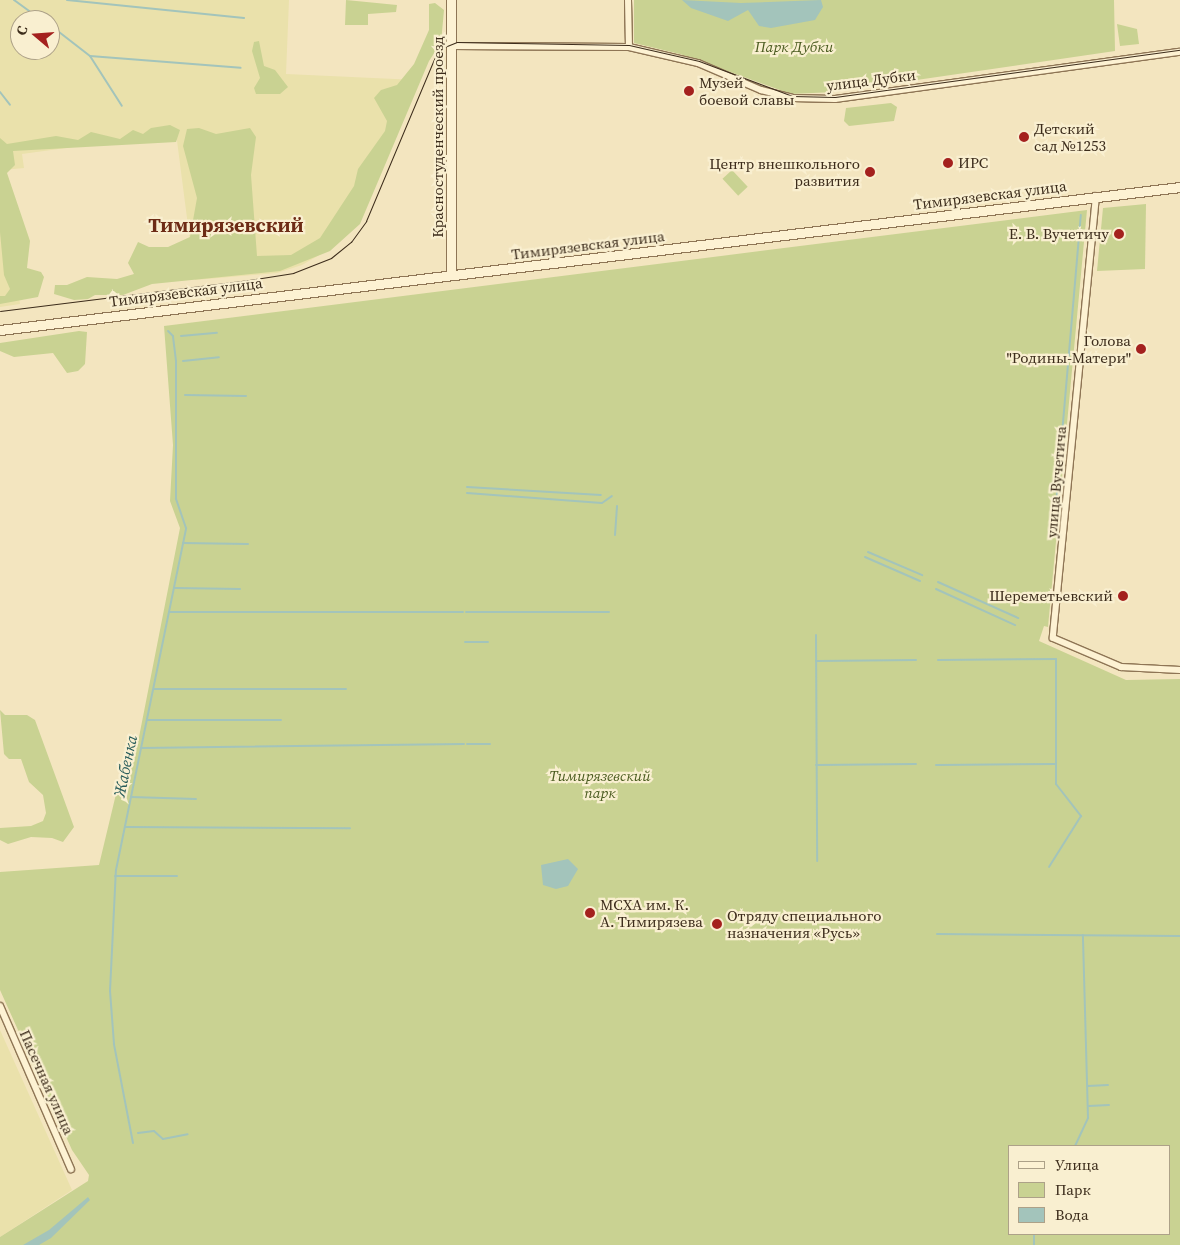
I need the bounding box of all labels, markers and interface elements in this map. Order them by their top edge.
north arrow [10,10,60,60]
text: С [11,23,33,38]
street label: Красностуденческий проезд [429,36,447,238]
park label: Парк Дубки [755,38,833,56]
street label: улица Дубки [825,66,917,94]
place label: Музей боевой славы [699,73,795,108]
marker: Музей боевой славы [683,85,695,97]
place label: Детский сад №1253 [1034,119,1106,154]
marker: Детский сад №1253 [1018,131,1030,143]
place label: Центр внешкольного развития [709,154,860,189]
place label: ИРС [958,154,988,172]
marker: ИРС [942,157,954,169]
marker: Центр внешкольного развития [864,166,876,178]
street label: Тимирязевская улица [912,177,1068,213]
district label: Тимирязевский [148,213,304,237]
place label: Е. В. Вучетичу [1009,225,1109,243]
street label: Тимирязевская улица [510,227,666,263]
marker: Е. В. Вучетичу [1113,228,1125,240]
street label: Тимирязевская улица [108,274,264,310]
place label: Голова "Родины-Матери" [1006,331,1131,366]
marker: Голова "Родины-Матери" [1135,343,1147,355]
street label: улица Вучетича [1042,425,1070,539]
place label: Шереметьевский [989,587,1113,605]
marker: Шереметьевский [1117,590,1129,602]
water label: Жабенка [109,733,141,799]
park label: Тимирязевский парк [549,766,651,801]
place label: МСХА им. К. А. Тимирязева [600,895,703,930]
place label: Отряду специального назначения «Русь» [727,906,881,941]
marker: МСХА им. К. А. Тимирязева [584,907,596,919]
marker: Отряду специального назначения «Русь» [711,918,723,930]
street label: Пасечная улица [16,1027,78,1137]
legend [1008,1145,1170,1235]
text: Улица [1055,1154,1099,1175]
text: Парк [1055,1179,1091,1200]
text: Вода [1055,1204,1089,1225]

